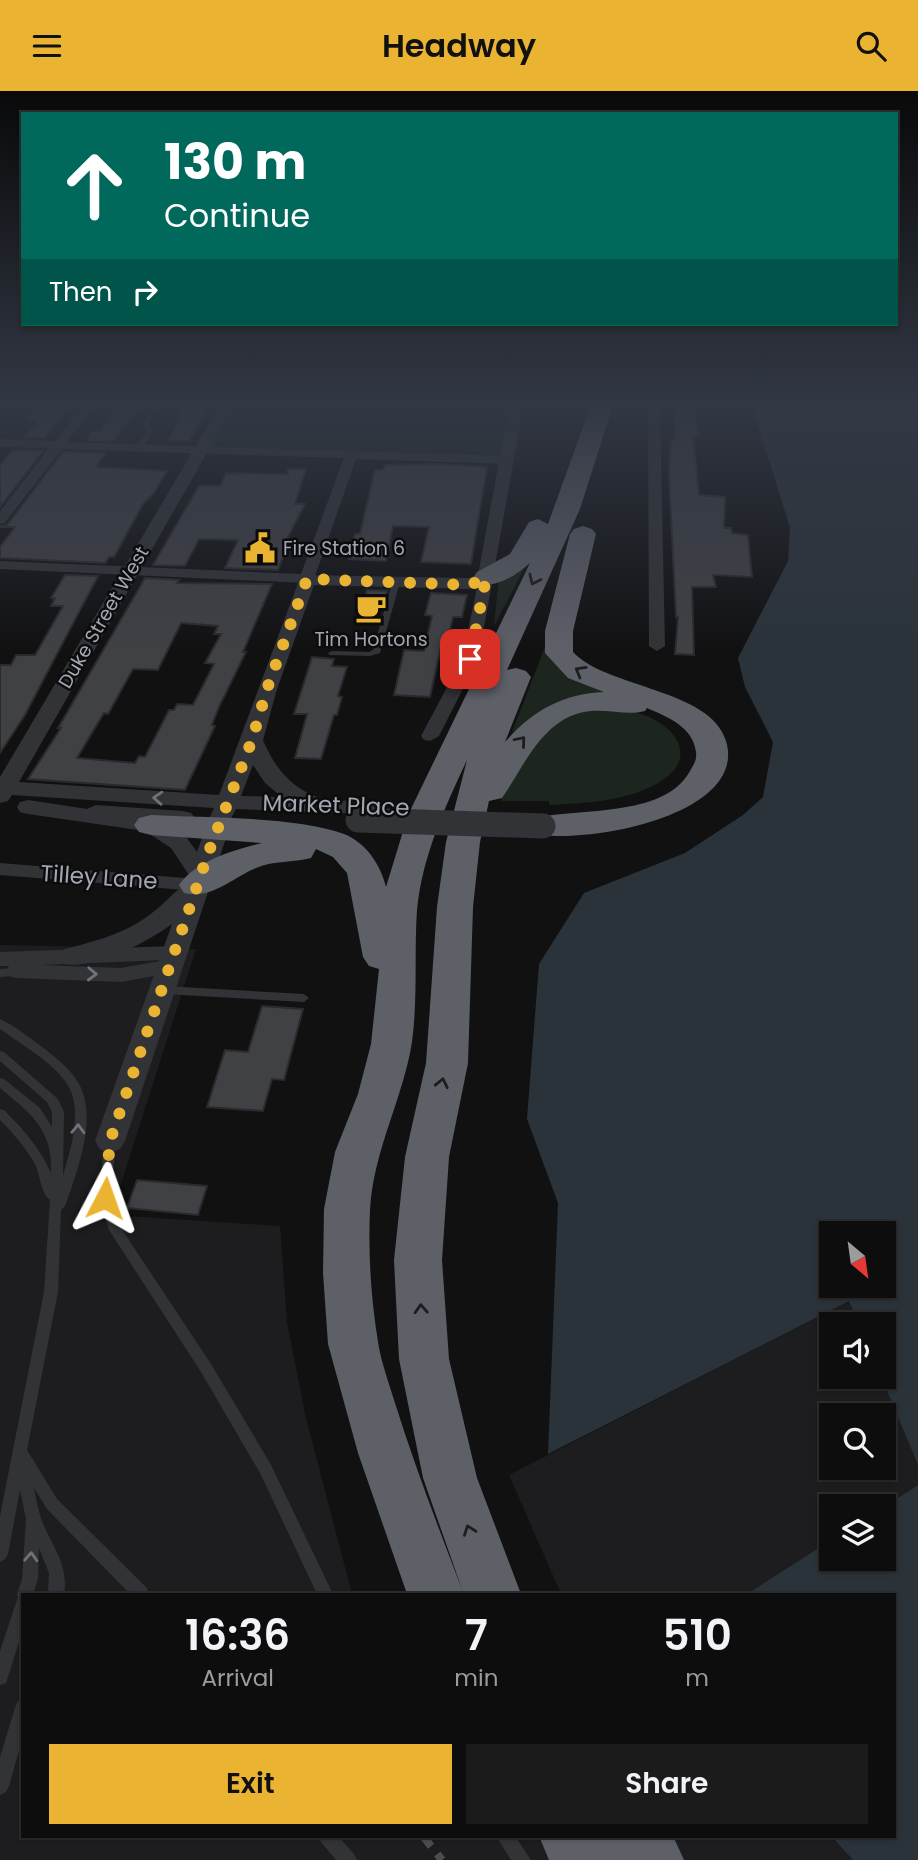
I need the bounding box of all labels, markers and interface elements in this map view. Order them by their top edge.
text: Headway [382,23,536,68]
icon: menu [28,27,66,65]
icon: search [852,27,890,65]
text: 130 m [164,128,306,196]
icon: ahead [49,140,140,231]
text: Continue [164,193,310,238]
icon: right [126,273,164,311]
text: Then [49,274,112,310]
public building icon: Fire Station 6 [243,531,277,565]
place label: Fire Station 6 [283,535,405,562]
street label: Duke Street West [52,541,155,693]
one-way arrow [528,572,542,585]
cafe icon: Tim Hortons [354,591,388,625]
place label: Tim Hortons [314,626,428,653]
pin [440,629,500,689]
icon: arrive [451,640,489,678]
one-way arrow [575,666,587,679]
one-way arrow [513,736,525,749]
street label: Market Place [262,786,410,824]
one-way arrow [153,790,164,805]
street label: Tilley Lane [39,857,159,897]
one-way arrow [87,967,98,982]
one-way arrow [434,1077,449,1089]
one-way arrow [71,1123,86,1134]
position arrow [68,1161,142,1235]
north arrow [819,1221,896,1299]
map controls [819,1221,896,1571]
one-way arrow [414,1303,429,1314]
button: sound [819,1312,896,1389]
button: search [819,1403,896,1480]
button: layers [819,1494,896,1571]
one-way arrow [463,1525,477,1537]
one-way arrow [24,1551,39,1562]
text: 16:36 [185,1606,290,1665]
text: 7 [465,1606,488,1665]
text: 510 [662,1606,732,1665]
text: Arrival [201,1662,274,1694]
text: min [454,1662,498,1694]
text: m [685,1662,709,1694]
button: Exit [49,1744,452,1824]
button: Share [466,1744,868,1824]

